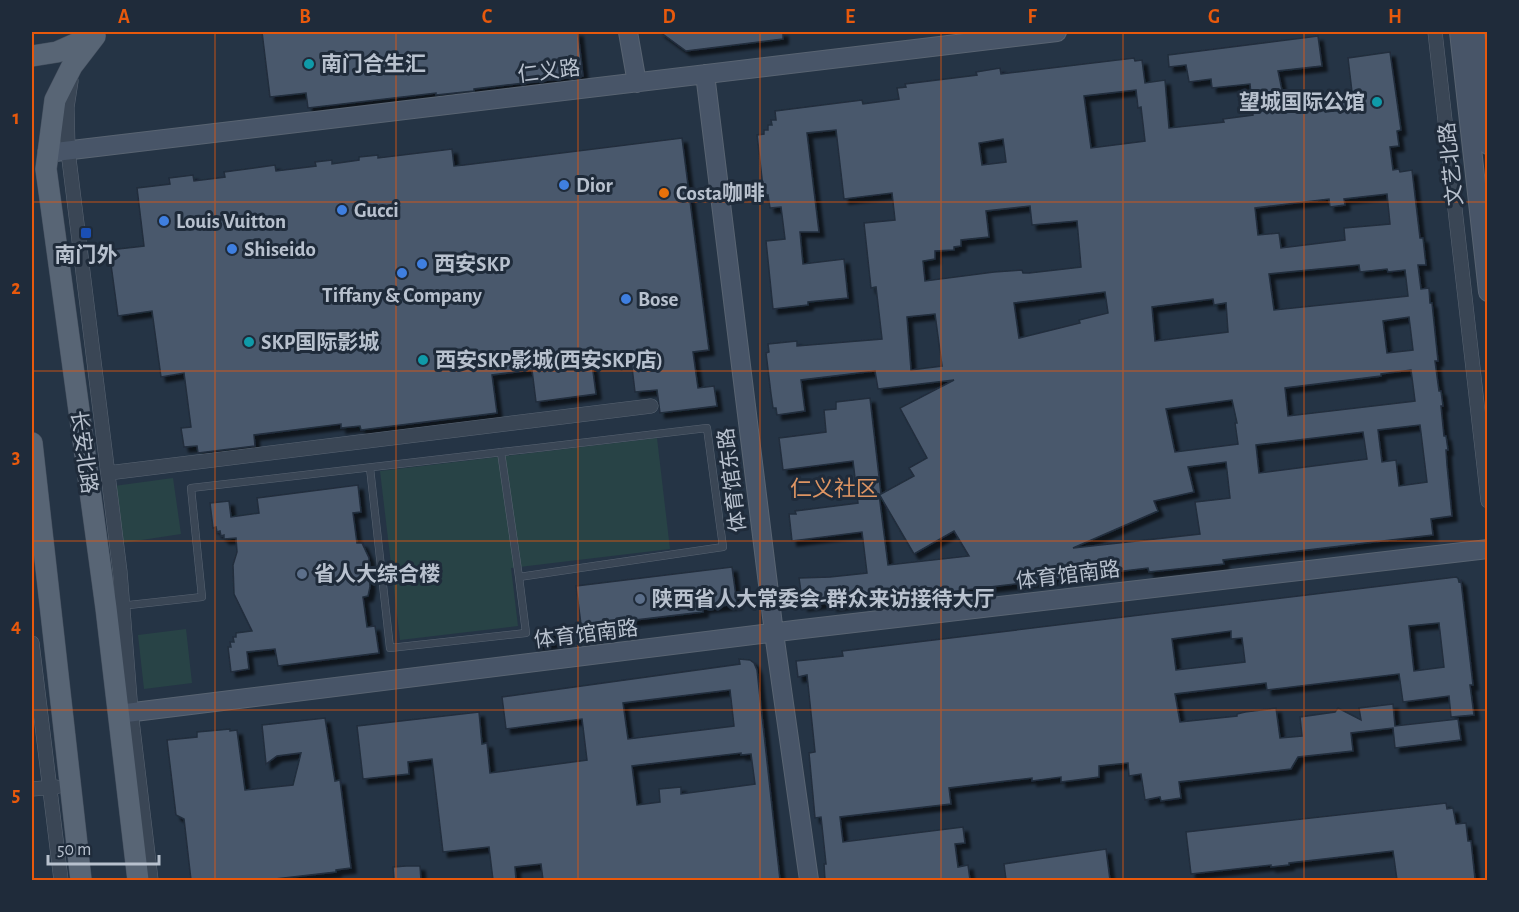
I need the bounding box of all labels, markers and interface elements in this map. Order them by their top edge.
text: A [118,7,130,27]
text: B [299,7,311,27]
text: C [482,7,493,27]
text: D [662,7,676,27]
text: E [845,7,855,27]
text: F [1027,7,1037,27]
text: G [1208,7,1220,27]
text: H [1388,7,1402,27]
place label: 南门合生汇 [321,53,426,75]
street label: 仁义路 [516,56,582,86]
marker: 南门合生汇 [302,57,316,71]
place label: 望城国际公馆 [1239,91,1365,113]
marker: 望城国际公馆 [1370,95,1384,109]
text: 1 [12,108,20,128]
street label: 文艺北路 [1436,121,1466,207]
place label: Dior [576,175,613,196]
marker: Dior [557,178,571,192]
place label: Costa咖啡 [676,182,764,204]
marker: Costa咖啡 [657,186,671,200]
place label: Gucci [354,200,399,221]
marker: Gucci [335,203,349,217]
place label: Louis Vuitton [176,211,286,232]
marker: Louis Vuitton [157,214,171,228]
marker: 南门外 [79,226,93,240]
place label: Shiseido [244,239,316,260]
marker: Shiseido [225,242,239,256]
place label: 南门外 [55,244,118,266]
place label: 西安SKP [434,253,511,275]
marker: 西安SKP [415,257,429,271]
marker: Tiffany & Company [395,266,409,280]
text: 2 [11,278,21,298]
place label: Tiffany & Company [322,285,483,306]
place label: Bose [638,289,678,310]
marker: Bose [619,292,633,306]
place label: SKP国际影城 [261,331,379,353]
marker: SKP国际影城 [242,335,256,349]
place label: 西安SKP影城(西安SKP店) [435,349,663,371]
marker: 西安SKP影城(西安SKP店) [416,353,430,367]
street label: 长安北路 [67,409,101,495]
street label: 体育馆东路 [715,427,749,533]
text: 3 [12,447,20,467]
district label: 仁义社区 [790,477,878,500]
street label: 体育馆南路 [1015,558,1121,592]
place label: 省人大综合楼 [314,563,440,585]
marker: 省人大综合楼 [295,567,309,581]
place label: 陕西省人大常委会-群众来访接待大厅 [652,587,994,610]
marker: 陕西省人大常委会-群众来访接待大厅 [633,592,647,606]
text: 4 [11,616,21,636]
street label: 体育馆南路 [533,617,639,651]
text: 5 [12,785,20,805]
scale bar [48,828,159,866]
text: 50 m [57,841,91,859]

